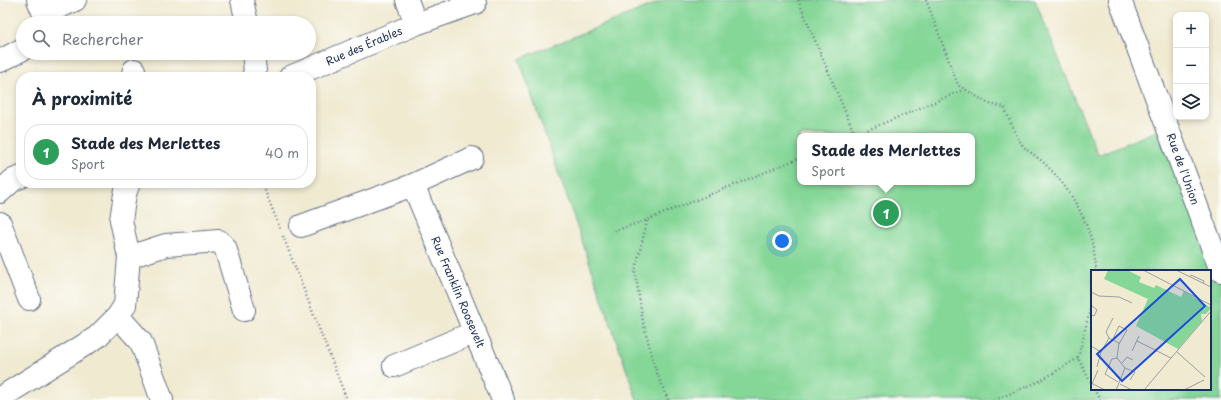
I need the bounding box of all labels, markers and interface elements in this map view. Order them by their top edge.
map controls [1173,12,1209,120]
button: + [1173,12,1209,48]
search box [16,16,316,60]
street label: Rue des Érables [323,22,405,69]
icon: search [30,27,52,49]
text: Rechercher [62,27,143,50]
button: − [1173,48,1209,84]
button: layers [1173,84,1209,120]
text: À proximité [32,85,132,111]
text: Stade des Merlettes [71,131,220,154]
street label: Rue de l'Union [1163,131,1204,207]
popup [797,133,975,185]
text: Stade des Merlettes [811,138,961,161]
text: 1 [43,143,49,162]
text: 40 m [265,143,299,162]
text: Sport [71,154,105,173]
text: Sport [811,161,845,180]
pin: 1 [873,198,899,228]
your location [772,231,792,251]
street label: Rue Franklin Roosevelt [427,233,490,351]
inset map [1091,270,1211,390]

